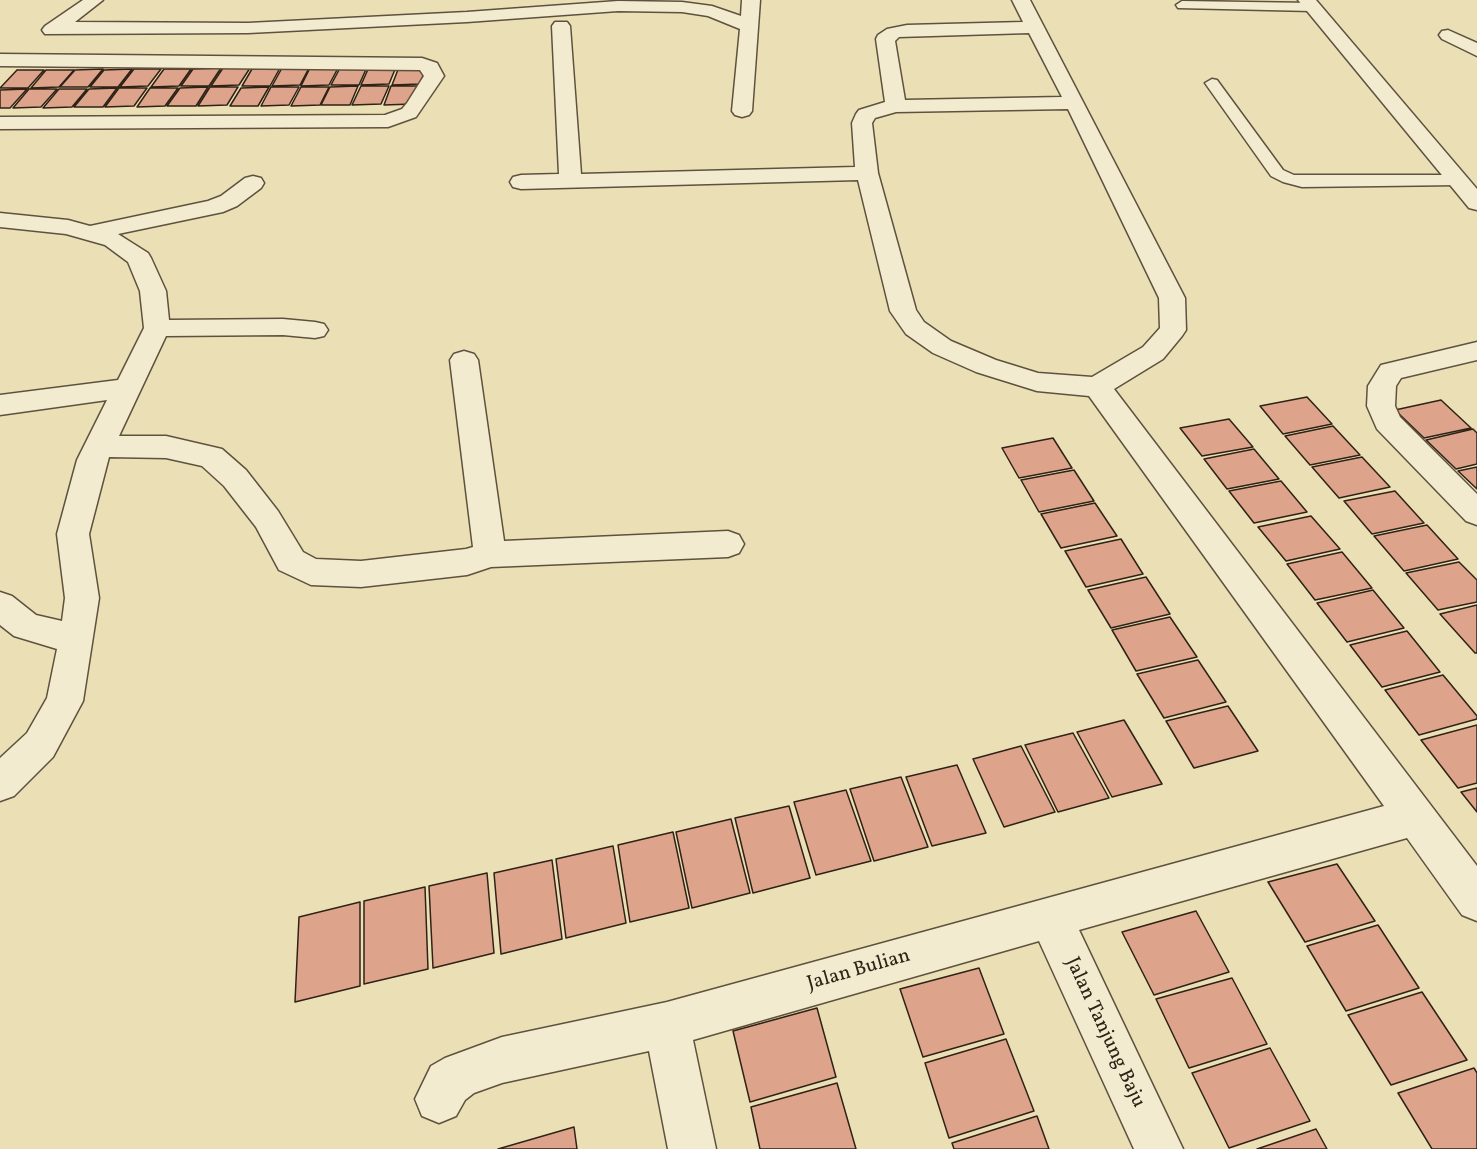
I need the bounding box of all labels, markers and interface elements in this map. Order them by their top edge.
street label: Jalan Bulian [805,945,913,997]
street label: Jalan Tanjung Baju [1059,954,1149,1112]

